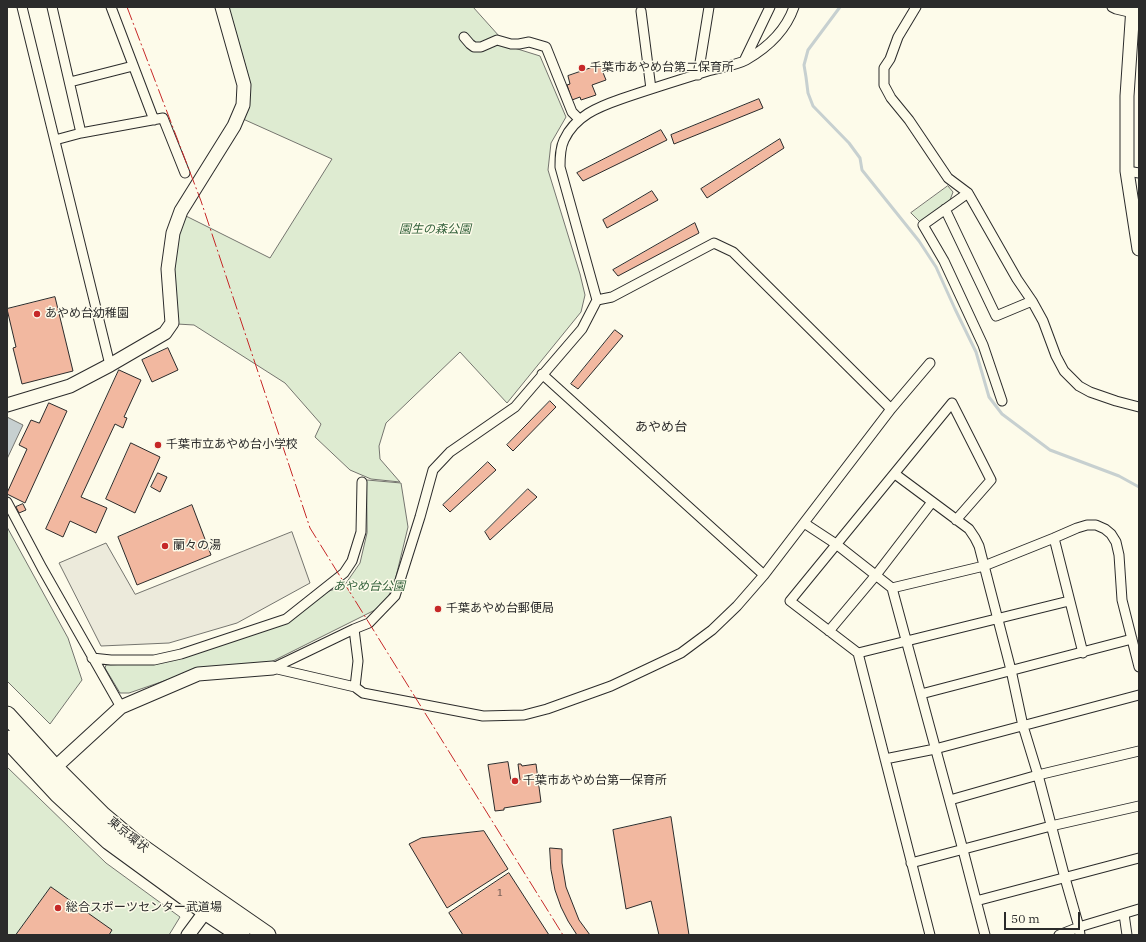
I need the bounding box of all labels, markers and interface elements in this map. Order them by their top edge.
place label: 千葉市あやめ台第二保育所 [590,61,734,75]
marker: 千葉市あやめ台第二保育所 [577,63,587,73]
park label: 園生の森公園 [399,223,471,237]
place label: あやめ台幼稚園 [45,307,129,321]
marker: あやめ台幼稚園 [32,309,42,319]
district label: あやめ台 [635,419,687,435]
place label: 千葉市立あやめ台小学校 [166,438,298,452]
marker: 千葉市立あやめ台小学校 [153,440,163,450]
place label: 蘭々の湯 [173,539,221,553]
marker: 蘭々の湯 [160,541,170,551]
park label: あやめ台公園 [333,580,405,594]
place label: 千葉あやめ台郵便局 [446,602,554,616]
marker: 千葉あやめ台郵便局 [433,604,443,614]
place label: 千葉市あやめ台第一保育所 [523,774,667,788]
marker: 千葉市あやめ台第一保育所 [510,776,520,786]
street label: 東京環状 [105,814,151,856]
house number: 1 [497,887,503,899]
place label: 総合スポーツセンター武道場 [66,901,222,915]
marker: 総合スポーツセンター武道場 [53,903,63,913]
scale bar [1006,904,1082,930]
text: 50 m [1011,911,1040,926]

